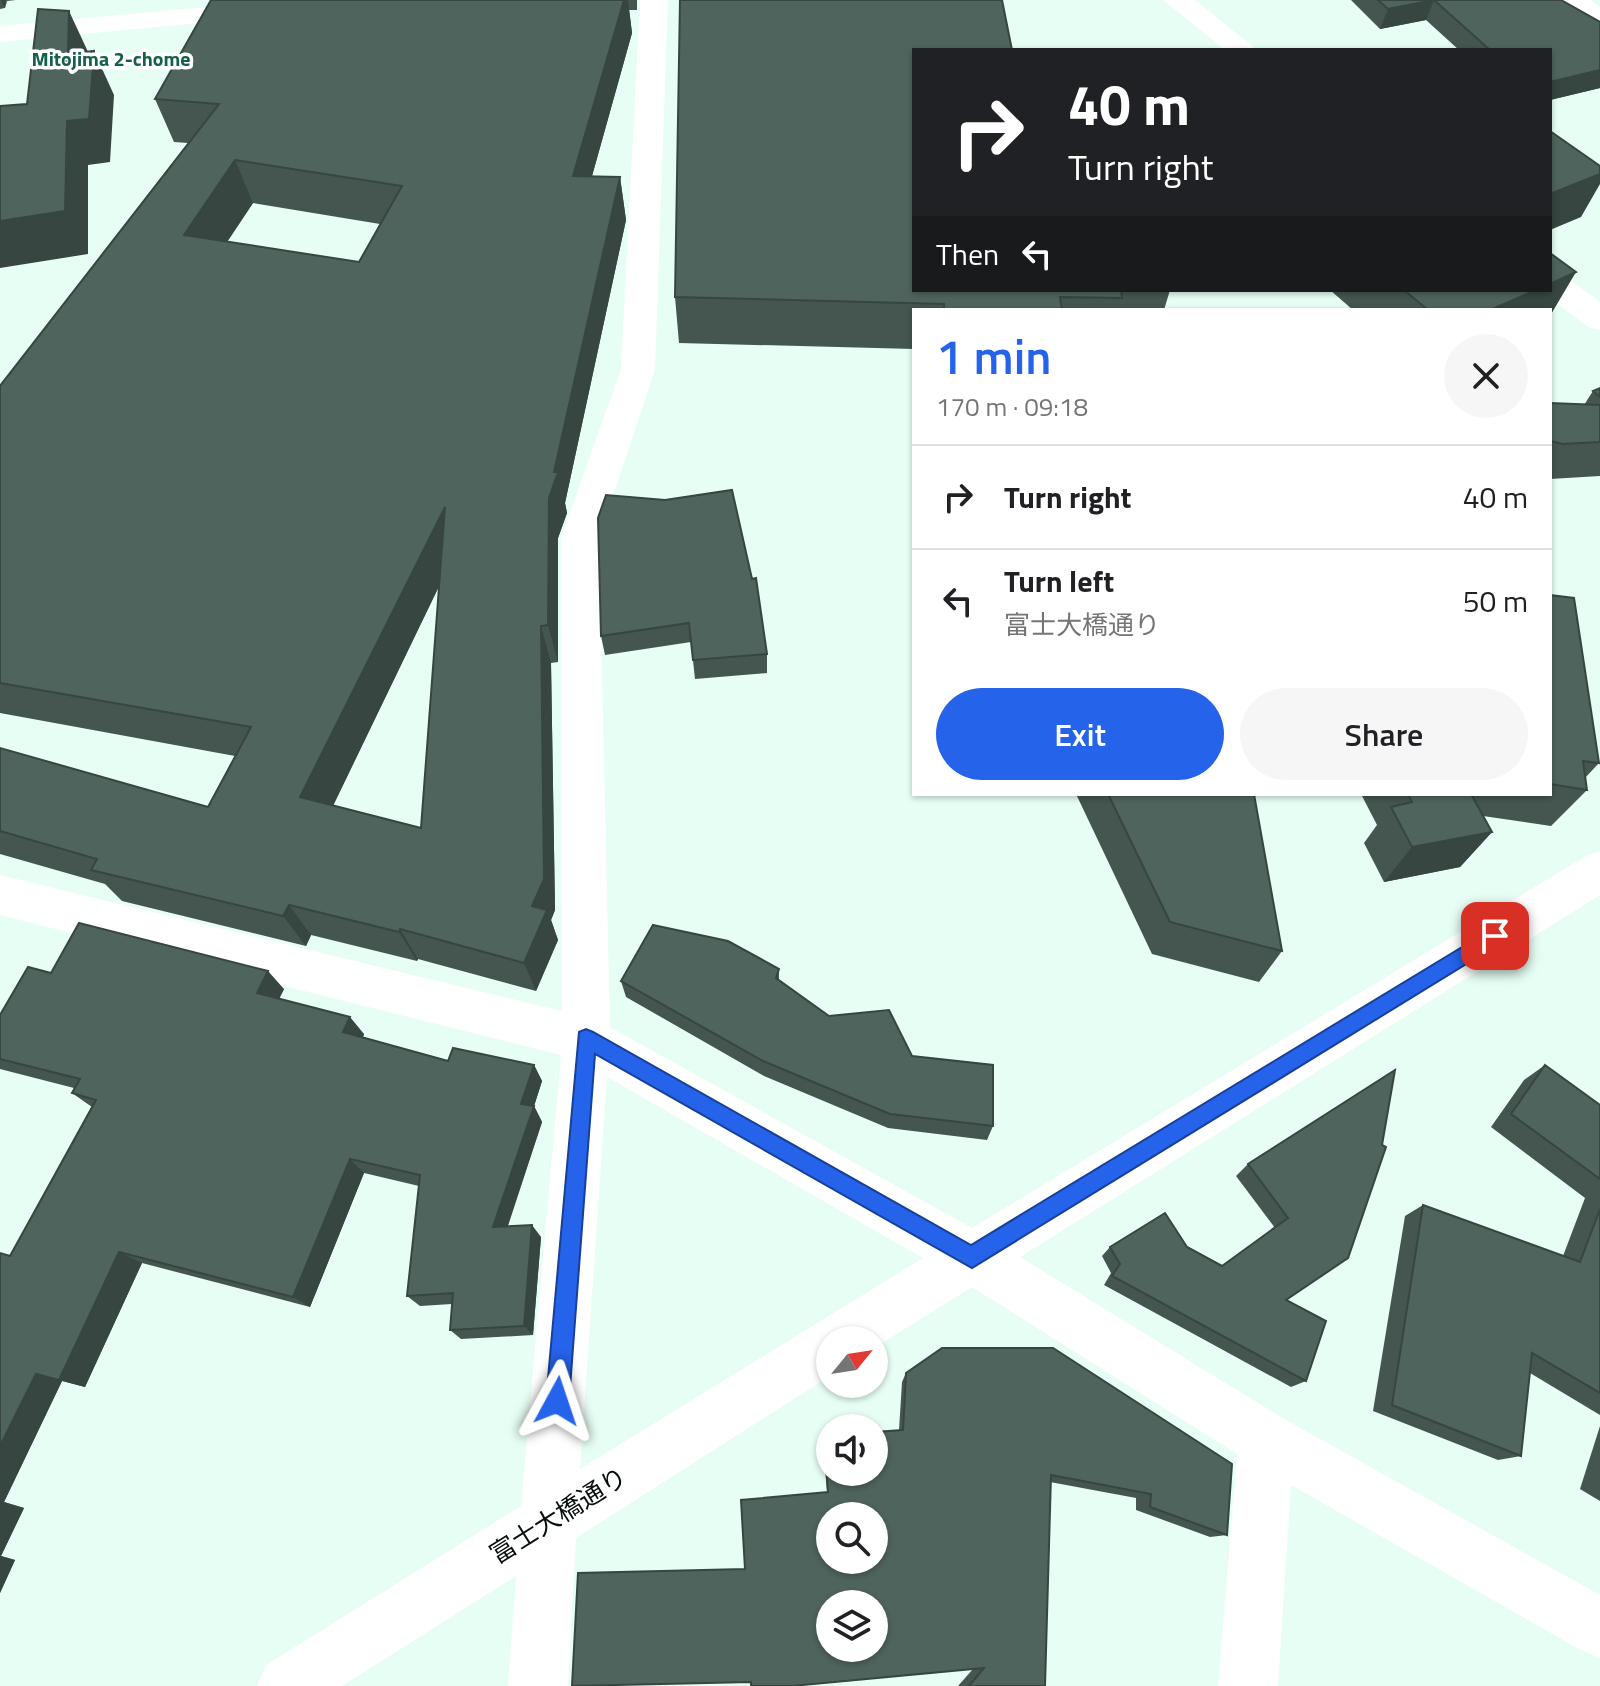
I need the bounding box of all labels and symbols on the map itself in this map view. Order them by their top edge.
district label: Mitojima 2-chome [32,43,190,74]
pin [1461,902,1529,970]
north arrow [816,1326,888,1398]
position arrow [515,1359,599,1443]
street label: 富士大橋通り [482,1457,634,1573]

